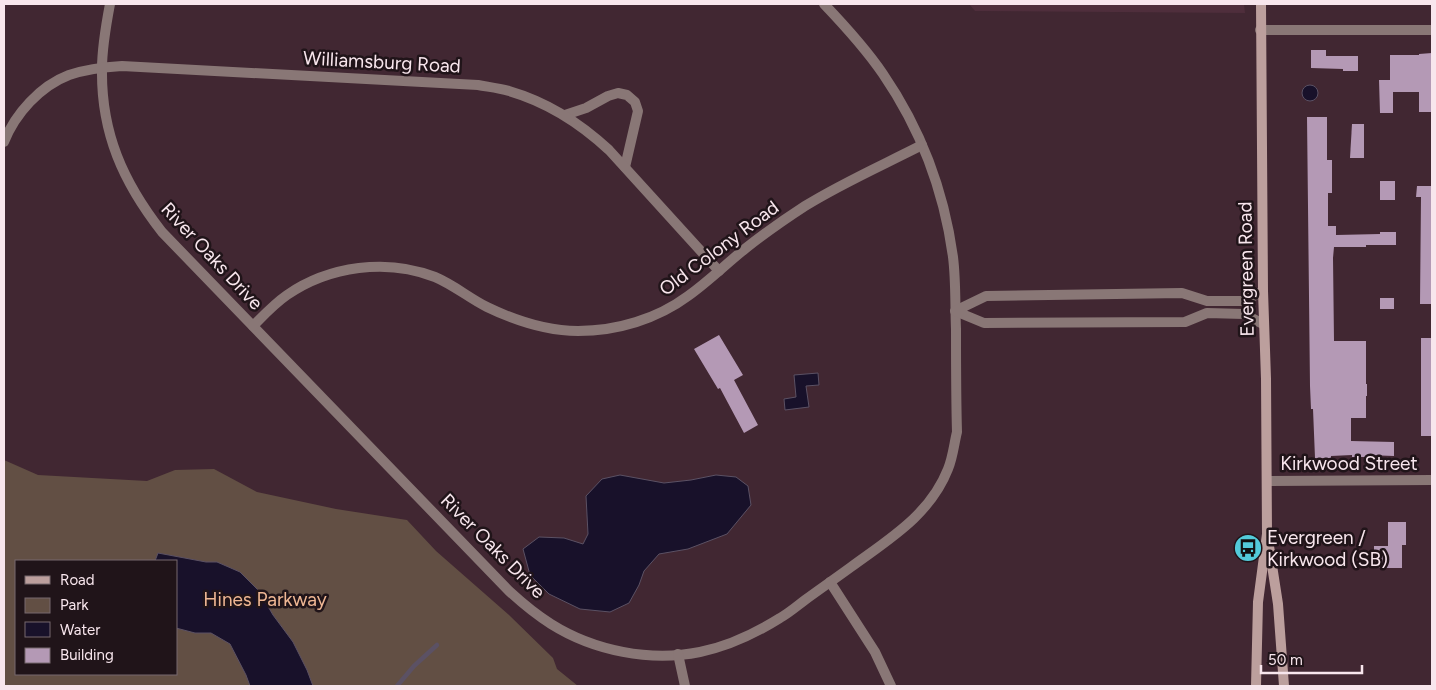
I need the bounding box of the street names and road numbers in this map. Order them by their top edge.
street label: Williamsburg Road [303,46,461,78]
street label: Old Colony Road [655,196,783,300]
street label: River Oaks Drive [156,197,268,315]
street label: Evergreen Road [1233,201,1259,337]
street label: Kirkwood Street [1280,452,1418,475]
street label: River Oaks Drive [436,489,550,603]

